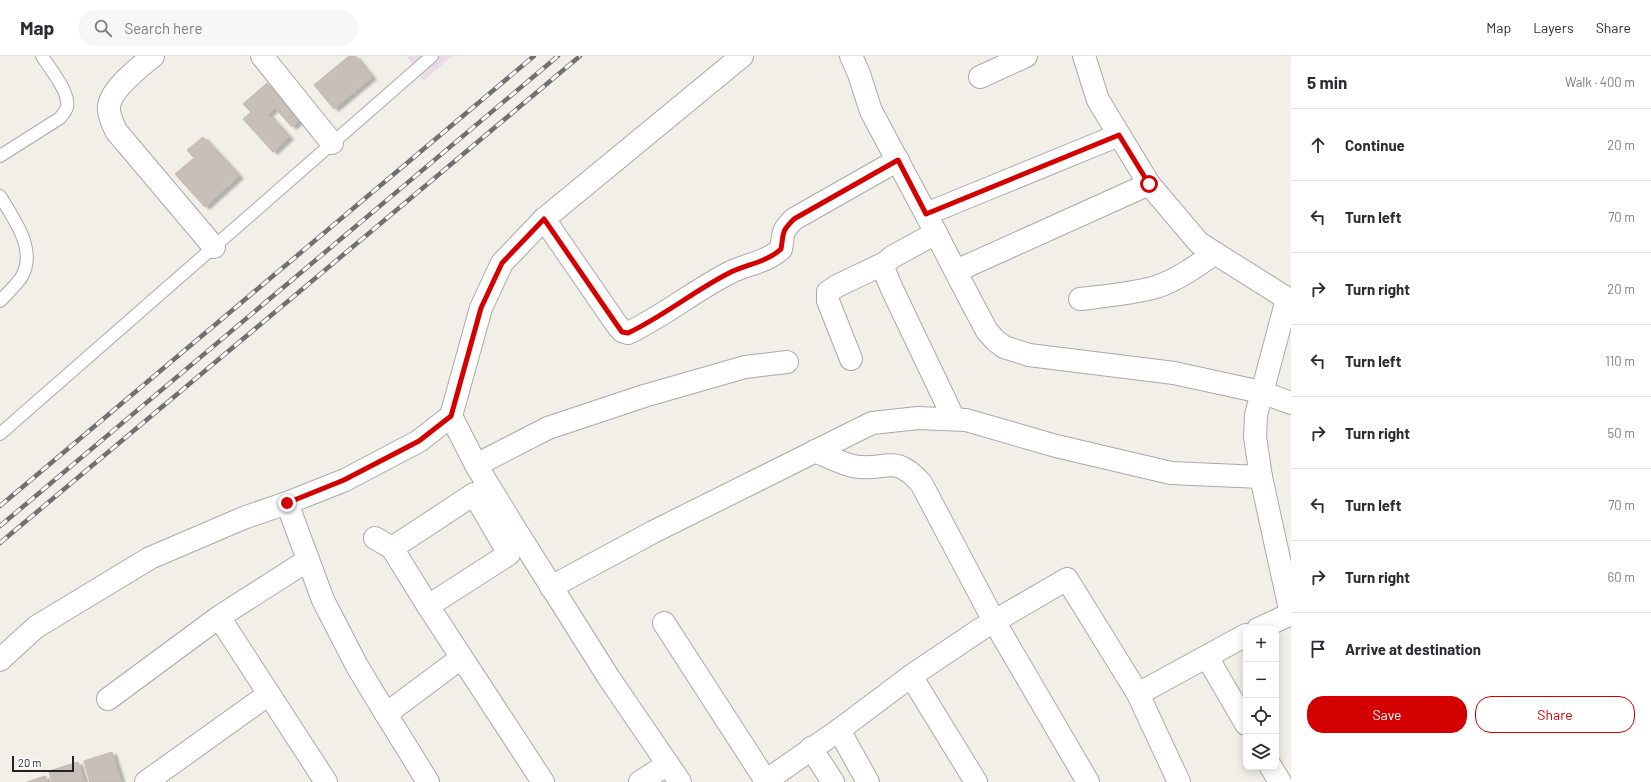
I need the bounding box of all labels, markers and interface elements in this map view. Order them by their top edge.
search box [78,10,358,46]
text: Map [20,16,54,39]
icon: search [92,17,114,39]
text: Search here [124,19,202,37]
text: Map [1486,19,1511,36]
text: Layers [1533,19,1574,36]
text: Share [1596,19,1631,36]
text: 5 min [1307,72,1347,92]
text: Walk · 400 m [1565,74,1635,90]
icon: ahead [1307,134,1329,156]
text: Continue [1345,136,1405,154]
text: 20 m [1607,137,1635,153]
route start [1140,175,1158,193]
icon: left [1307,206,1329,228]
text: Turn left [1345,208,1401,226]
text: 70 m [1608,209,1635,225]
icon: right [1307,278,1329,300]
text: Turn right [1345,280,1410,298]
text: 20 m [1607,281,1635,297]
icon: left [1307,350,1329,372]
text: Turn left [1345,352,1401,370]
text: 110 m [1605,353,1635,369]
icon: right [1307,422,1329,444]
text: Turn right [1345,424,1410,442]
text: 50 m [1608,425,1635,441]
route end [278,494,296,512]
icon: left [1307,494,1329,516]
text: Turn left [1345,496,1401,514]
text: 70 m [1608,497,1635,513]
icon: right [1307,566,1329,588]
text: Turn right [1345,568,1410,586]
text: 60 m [1608,569,1635,585]
map controls [1243,626,1279,770]
button: + [1243,626,1279,662]
icon: arrive [1307,638,1329,660]
text: Arrive at destination [1345,640,1481,658]
button: − [1243,662,1279,698]
button: Save [1307,696,1467,733]
button: Share [1475,696,1635,733]
button: locate [1243,698,1279,734]
button: layers [1243,734,1279,770]
scale bar [12,754,74,773]
text: 20 m [18,756,41,769]

